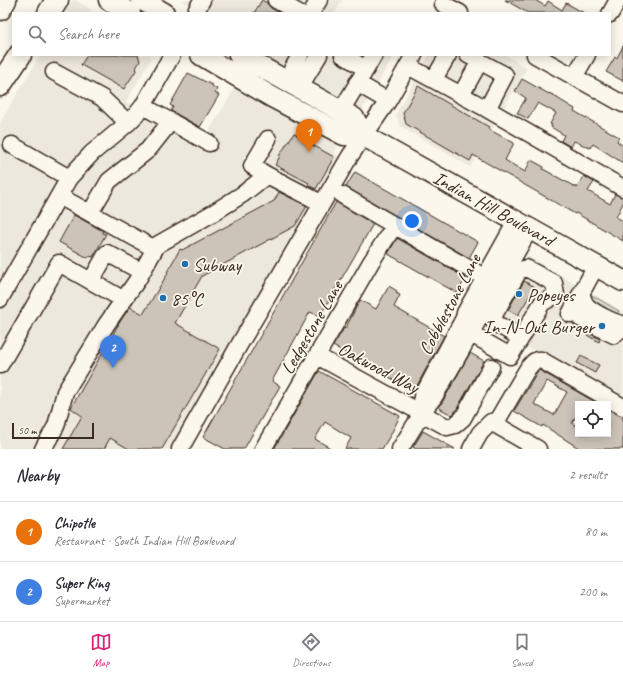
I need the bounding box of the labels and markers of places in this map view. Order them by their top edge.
pin: 1 [296,119,322,152]
place label: Subway [193,253,242,277]
marker: Subway [180,259,190,269]
place label: Popeyes [527,283,576,307]
place label: 85°C [171,287,204,311]
marker: Popeyes [514,289,524,299]
marker: 85°C [158,293,168,303]
place label: In-N-Out Burger [483,315,596,339]
marker: In-N-Out Burger [597,321,607,331]
pin: 2 [100,335,126,368]

